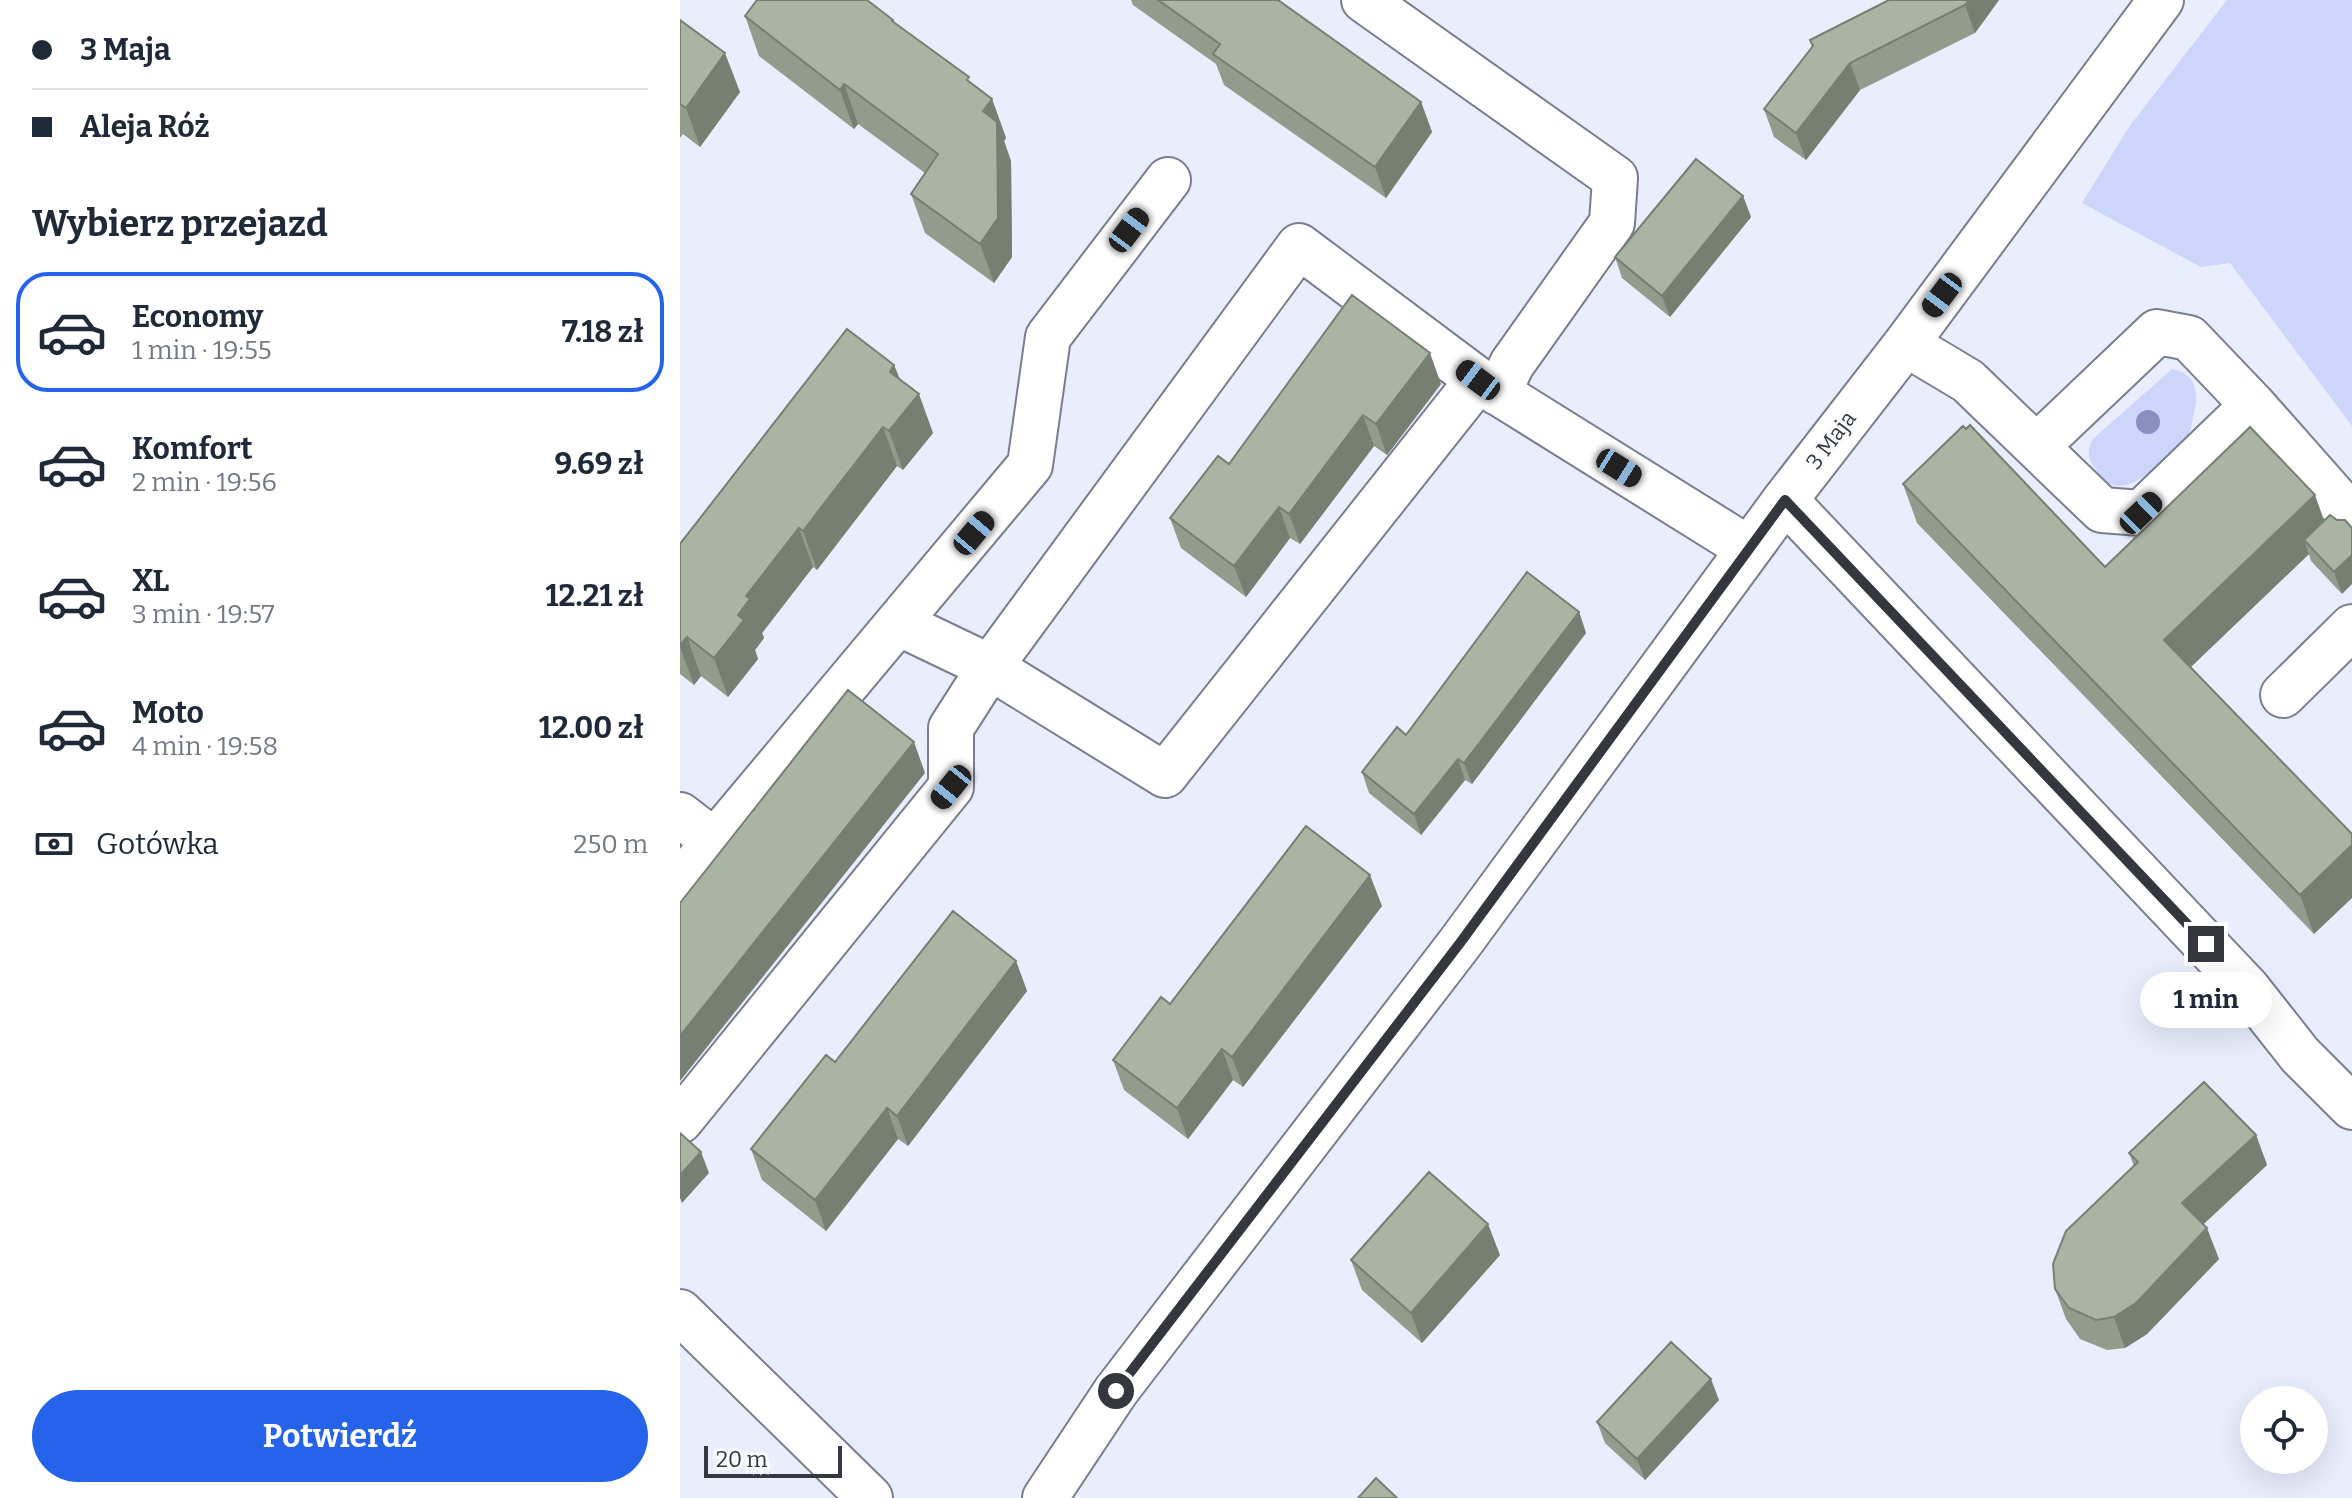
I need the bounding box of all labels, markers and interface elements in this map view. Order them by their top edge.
text: 3 Maja [80,32,171,68]
text: Aleja Róż [80,109,210,145]
text: Wybierz przejazd [32,202,328,246]
car [1105,204,1153,256]
car [1918,269,1966,321]
icon: car [36,296,108,368]
text: Economy [132,299,263,335]
text: 7.18 zł [562,314,644,350]
text: 1 min · 19:55 [132,335,272,366]
car [1452,356,1504,404]
street label: 3 Maja [1800,405,1862,475]
icon: car [36,428,108,500]
text: Komfort [132,431,253,467]
car [1592,445,1646,491]
text: 9.69 zł [555,446,644,482]
text: 2 min · 19:56 [132,467,277,498]
car [2115,488,2167,538]
car [949,507,999,559]
icon: car [36,560,108,632]
text: XL [132,563,169,599]
text: 12.21 zł [546,578,644,614]
text: 3 min · 19:57 [132,599,275,630]
icon: car [36,692,108,764]
text: Moto [132,695,204,731]
text: 12.00 zł [539,710,644,746]
text: 4 min · 19:58 [132,731,278,762]
car [927,761,975,813]
icon: cash [32,822,76,866]
text: Gotówka [96,826,219,862]
text: 250 m [573,829,648,860]
route end [2188,926,2224,962]
callout: 1 min [2140,972,2272,1028]
text: 1 min [2173,984,2239,1015]
route start [1098,1373,1134,1409]
map controls [2240,1386,2328,1474]
button: locate [2240,1386,2328,1474]
button: Potwierdź [32,1390,648,1482]
scale bar [704,1442,842,1478]
text: 20 m [716,1446,767,1473]

